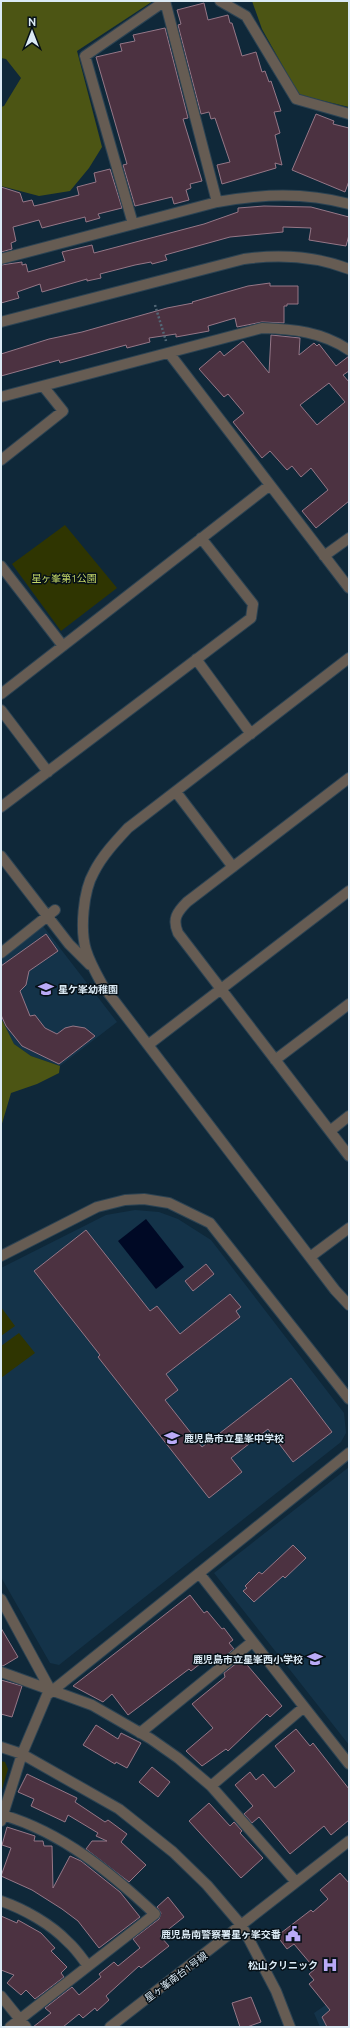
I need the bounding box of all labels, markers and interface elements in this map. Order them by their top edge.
north arrow [12,12,52,52]
text: N [28,16,36,28]
park label: 星ヶ峯第1公園 [31,573,97,584]
school or university icon: 星ケ峯幼稚園 [37,980,55,998]
place label: 星ケ峯幼稚園 [58,984,118,995]
school or university icon: 鹿児島市立星峯中学校 [163,1429,181,1447]
place label: 鹿児島市立星峯中学校 [184,1433,284,1444]
school or university icon: 鹿児島市立星峯西小学校 [306,1650,324,1668]
place label: 鹿児島市立星峯西小学校 [193,1654,303,1665]
public building icon: 鹿児島南警察署星ヶ峯交番 [284,1925,302,1943]
place label: 鹿児島南警察署星ヶ峯交番 [161,1929,281,1940]
street label: 星ヶ峯南台1号線 [142,1950,210,2004]
hospital icon: 松山クリニック [321,1956,339,1974]
place label: 松山クリニック [248,1960,318,1971]

